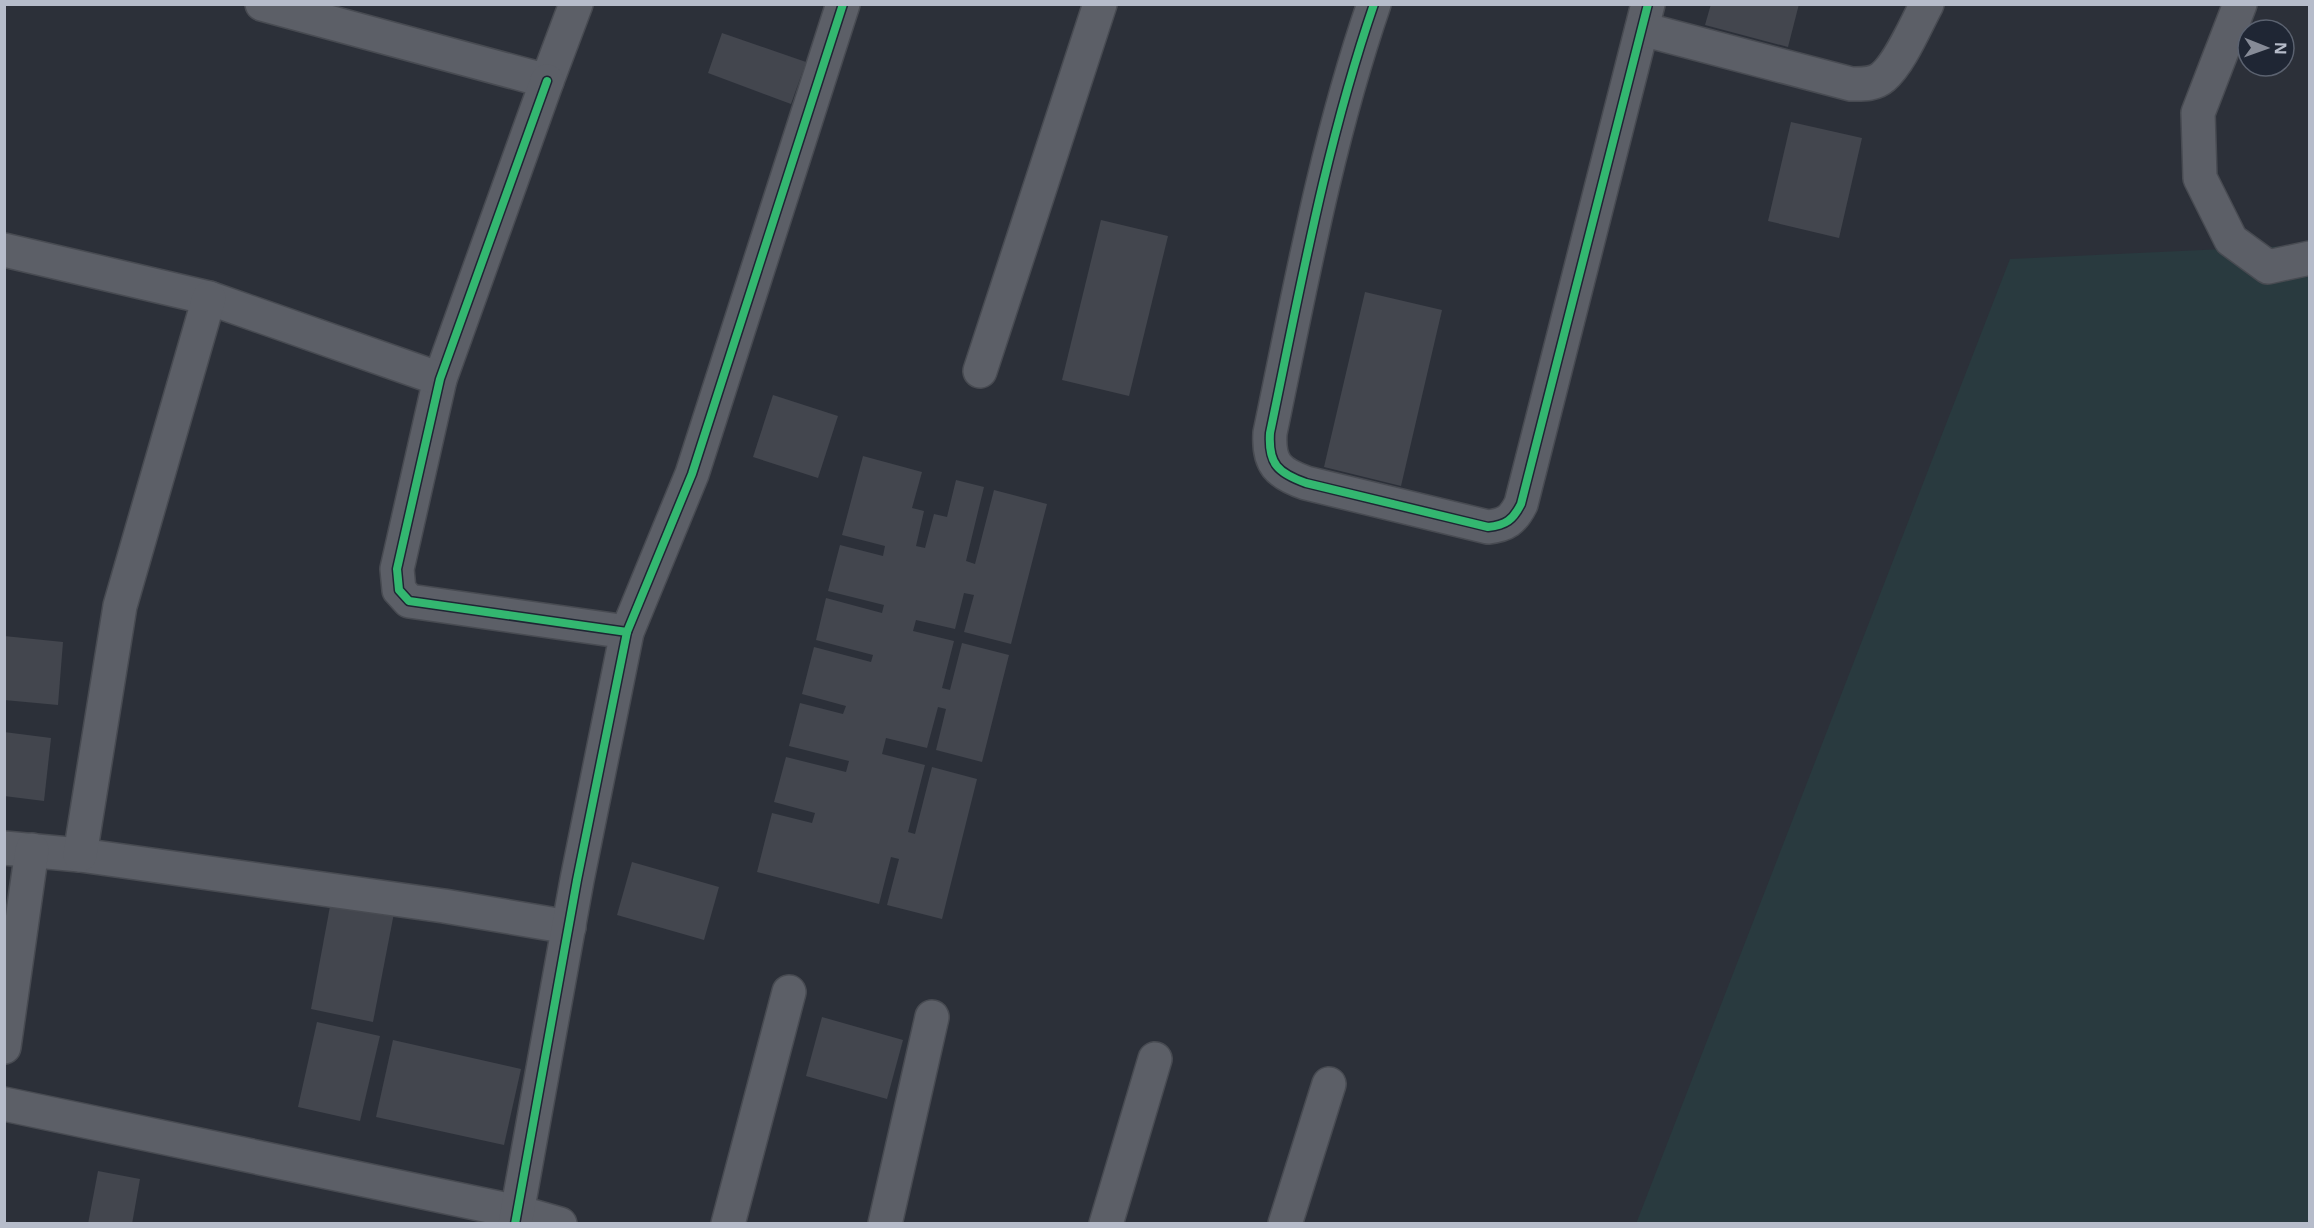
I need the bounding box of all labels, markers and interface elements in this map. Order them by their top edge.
north arrow [2236,18,2296,78]
text: N [2270,42,2292,55]

